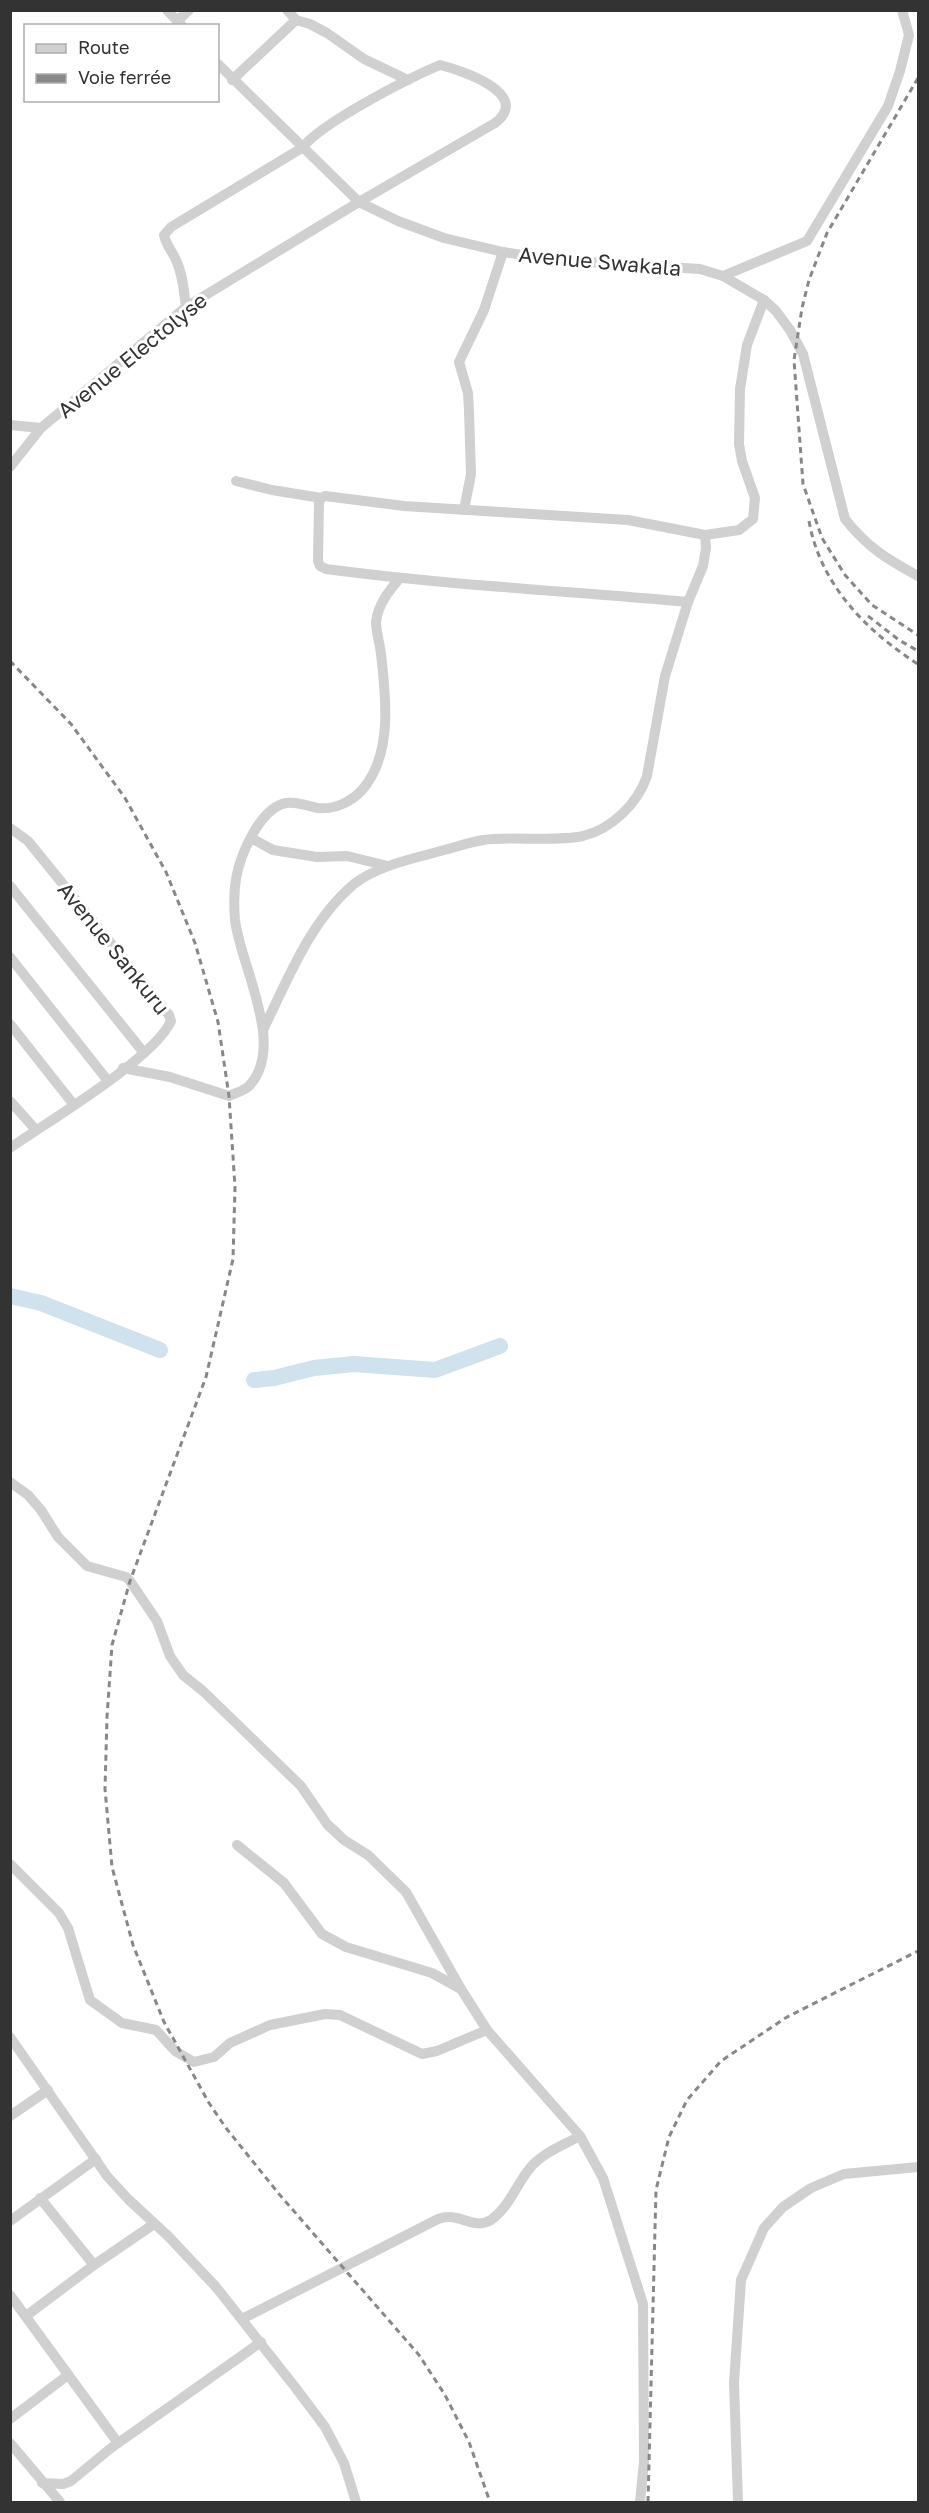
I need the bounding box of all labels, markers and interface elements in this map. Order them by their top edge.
legend [24,24,219,102]
text: Route [78,36,129,58]
text: Voie ferrée [78,66,171,88]
street label: Avenue Swakala [518,241,682,281]
street label: Avenue Electolyse [52,287,212,423]
street label: Avenue Sankuru [53,876,175,1020]

